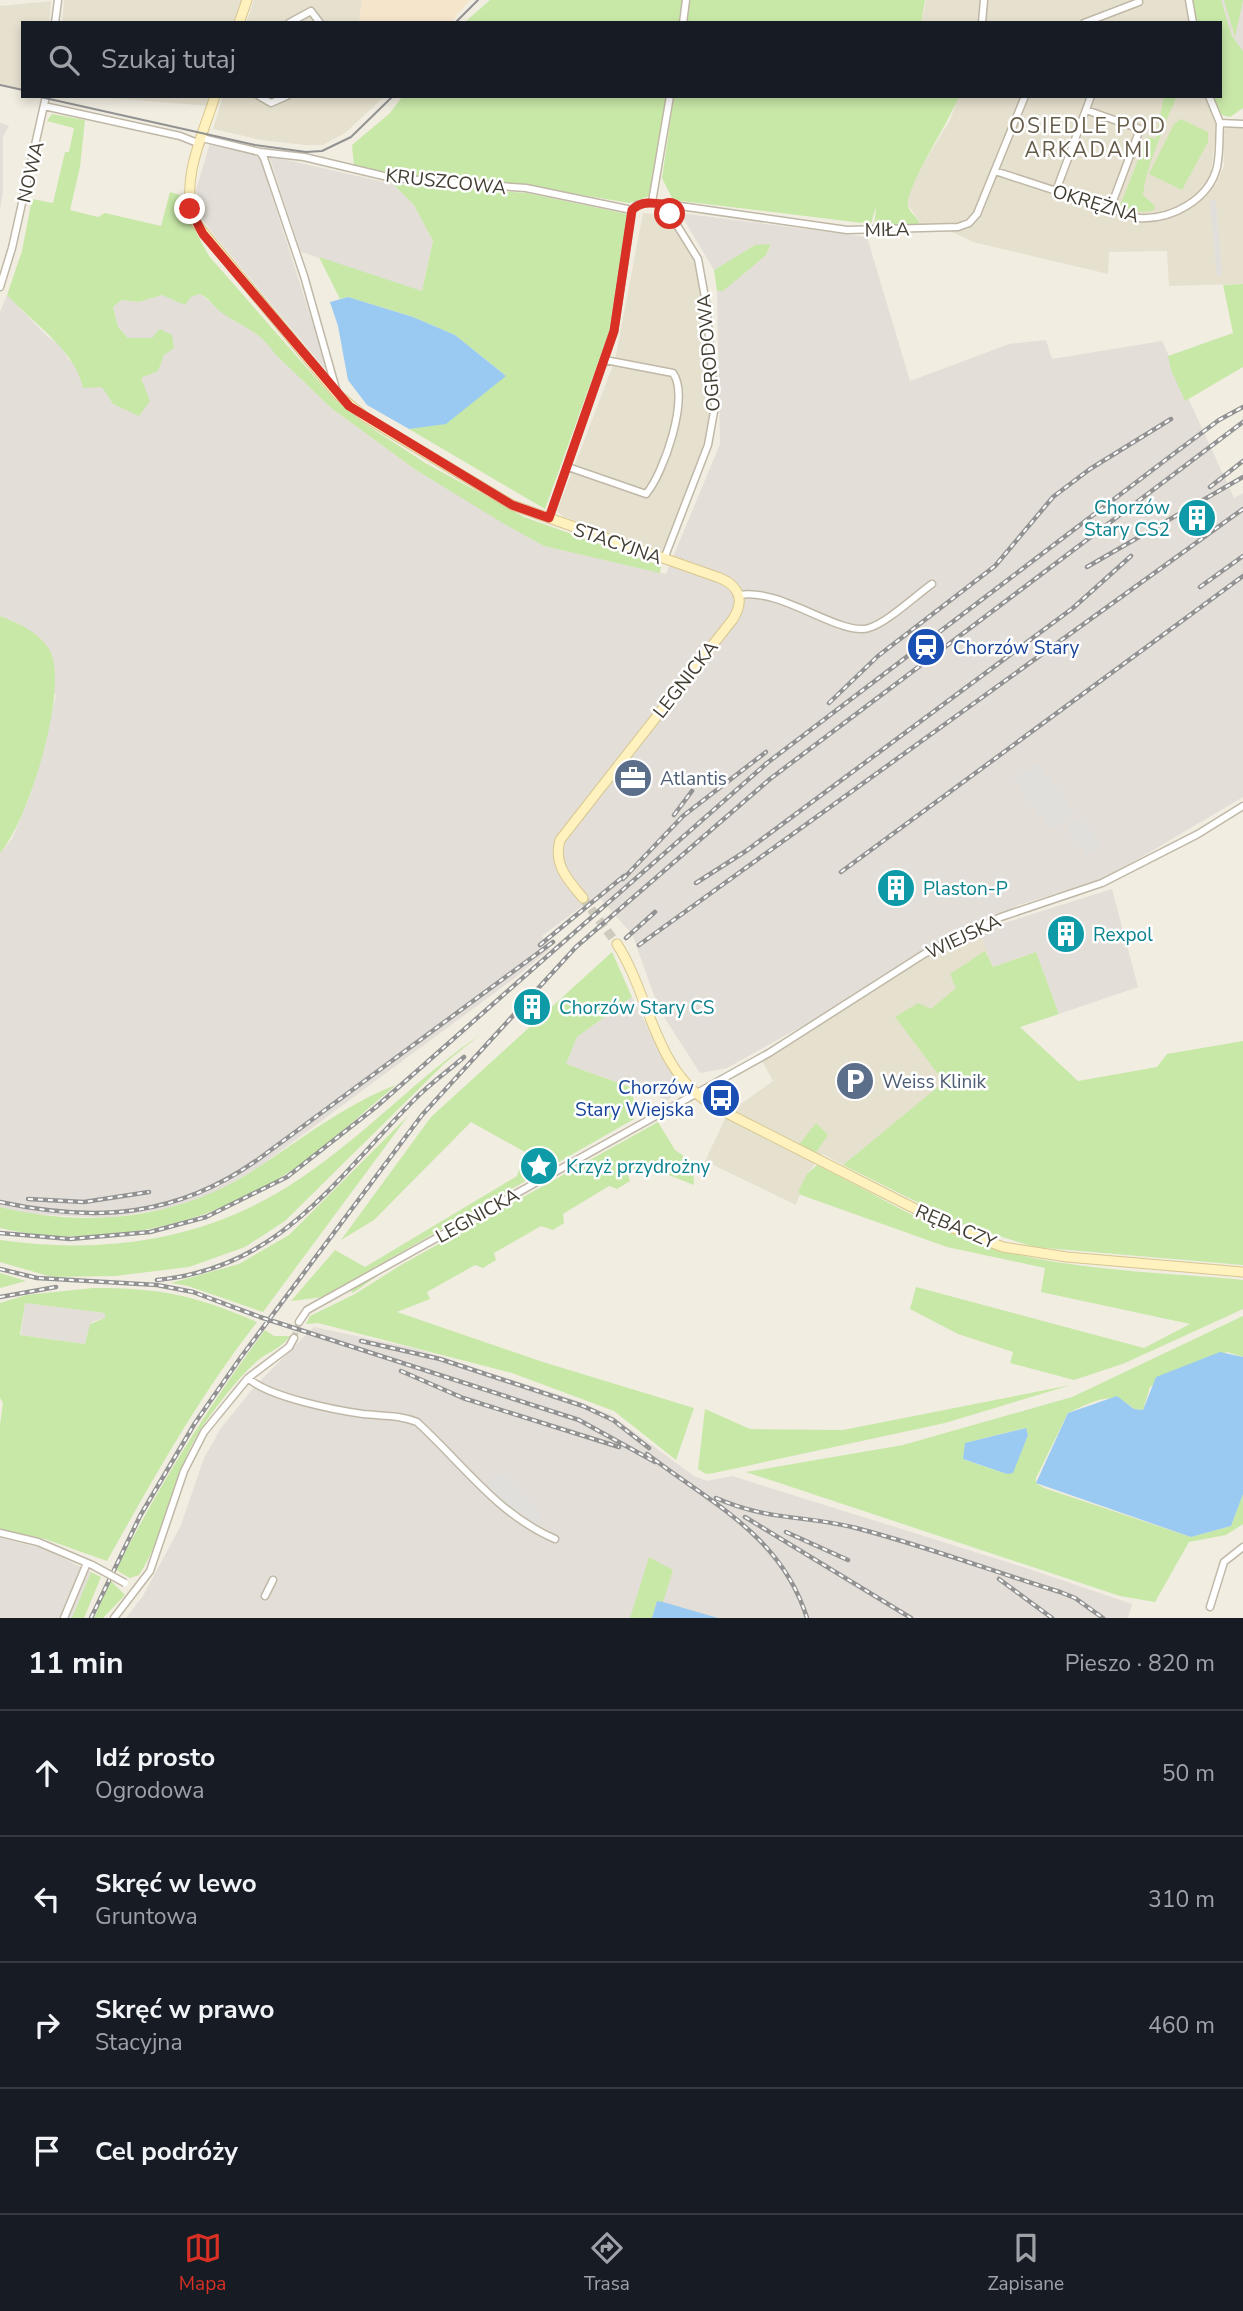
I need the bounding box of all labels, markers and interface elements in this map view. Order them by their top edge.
search box [21,21,1222,98]
icon: search [45,41,83,79]
text: Szukaj tutaj [101,42,236,77]
district label: OSIEDLE POD ARKADAMI [1009,112,1167,164]
street label: NOWA [11,139,51,205]
street label: KRUSZCOWA [384,163,508,201]
street label: OKRĘŻNA [1049,178,1142,229]
route end [174,193,205,224]
route start [654,198,685,229]
street label: MIŁA [864,217,910,243]
street label: OGRODOWA [691,293,727,413]
place label: Chorzów Stary CS2 [1084,495,1170,543]
building icon: Chorzów Stary CS2 [1176,497,1218,539]
street label: STACYJNA [570,517,666,571]
station icon: Chorzów Stary [905,626,947,668]
street label: LEGNICKA [647,635,724,724]
place label: Chorzów Stary [953,635,1080,661]
office icon: Atlantis [612,757,654,799]
place label: Atlantis [660,766,727,792]
building icon: Plaston-P [875,867,917,909]
place label: Plaston-P [923,876,1008,902]
street label: WIEJSKA [922,908,1005,966]
building icon: Rexpol [1045,913,1087,955]
place label: Rexpol [1093,922,1153,948]
building icon: Chorzów Stary CS [511,986,553,1028]
place label: Chorzów Stary CS [559,995,715,1021]
parking icon: Weiss Klinik [834,1060,876,1102]
place label: Weiss Klinik [882,1069,987,1095]
place label: Chorzów Stary Wiejska [575,1075,694,1123]
bus stop icon: Chorzów Stary Wiejska [700,1077,742,1119]
place icon: Krzyż przydrożny [518,1145,560,1187]
place label: Krzyż przydrożny [566,1154,711,1180]
street label: LEGNICKA [431,1182,524,1250]
street label: RĘBACZY [911,1198,1001,1256]
text: 11 min [28,1643,124,1684]
text: Pieszo · 820 m [1065,1648,1215,1679]
text: Idź prosto [95,1740,215,1775]
icon: ahead [28,1754,66,1792]
text: 50 m [1162,1758,1215,1789]
text: Ogrodowa [95,1775,204,1806]
text: Skręć w lewo [95,1866,257,1901]
icon: left [28,1880,66,1918]
text: 310 m [1148,1884,1215,1915]
text: Gruntowa [95,1901,198,1932]
text: Skręć w prawo [95,1992,275,2027]
icon: right [28,2006,66,2044]
text: 460 m [1148,2010,1215,2041]
text: Stacyjna [95,2027,183,2058]
icon: arrive [28,2132,66,2170]
text: Cel podróży [95,2134,238,2169]
tab: Mapa [179,2229,226,2297]
tab: Trasa [584,2229,630,2297]
tab: Zapisane [988,2229,1064,2297]

